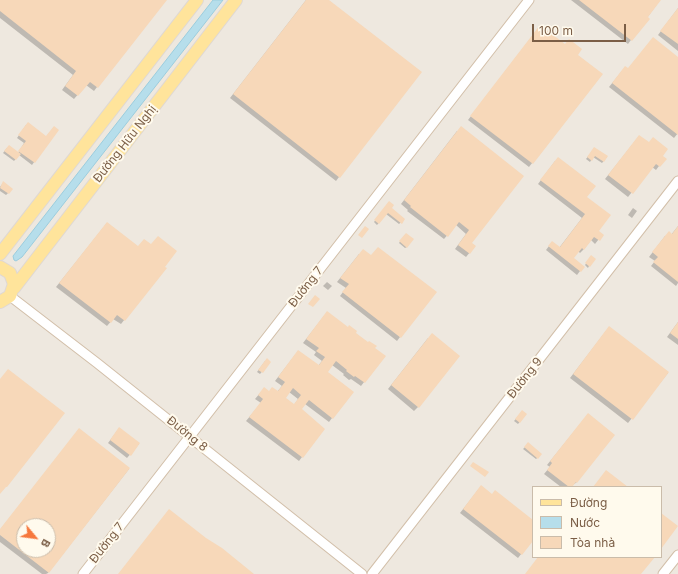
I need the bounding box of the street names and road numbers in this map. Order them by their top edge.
street label: Đường Hữu Nghị [90,103,160,185]
street label: Đường 7 [286,264,326,310]
street label: Đường 9 [505,355,545,401]
street label: Đường 8 [164,413,210,455]
street label: Đường 7 [87,520,127,566]

